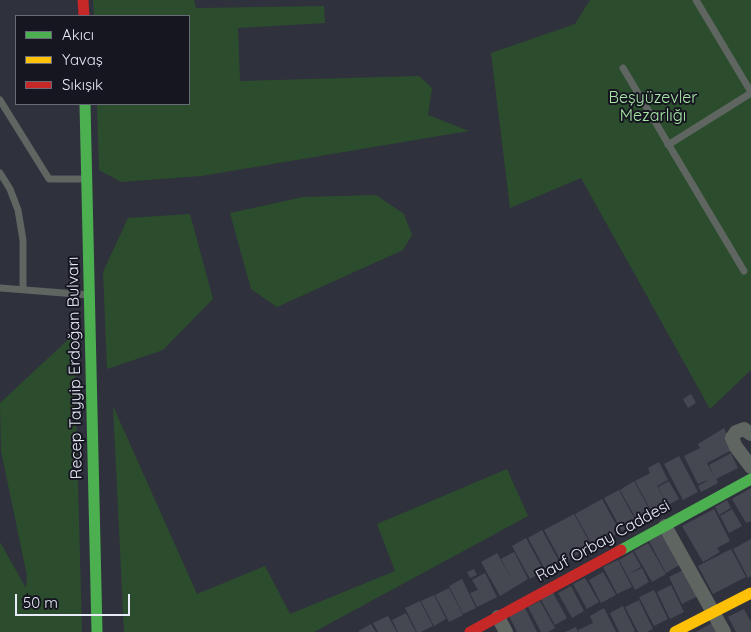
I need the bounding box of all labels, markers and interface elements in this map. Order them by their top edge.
legend [15,15,190,105]
text: Akıcı [62,25,94,44]
text: Yavaş [62,50,103,69]
text: Sıkışık [62,75,103,94]
park label: Beşyüzevler Mezarlığı [609,88,697,126]
street label: Recep Tayyip Erdoğan Bulvarı [63,257,87,479]
street label: Rauf Orbay Caddesi [533,496,673,586]
scale bar [18,584,132,616]
text: 50 m [23,593,58,612]

